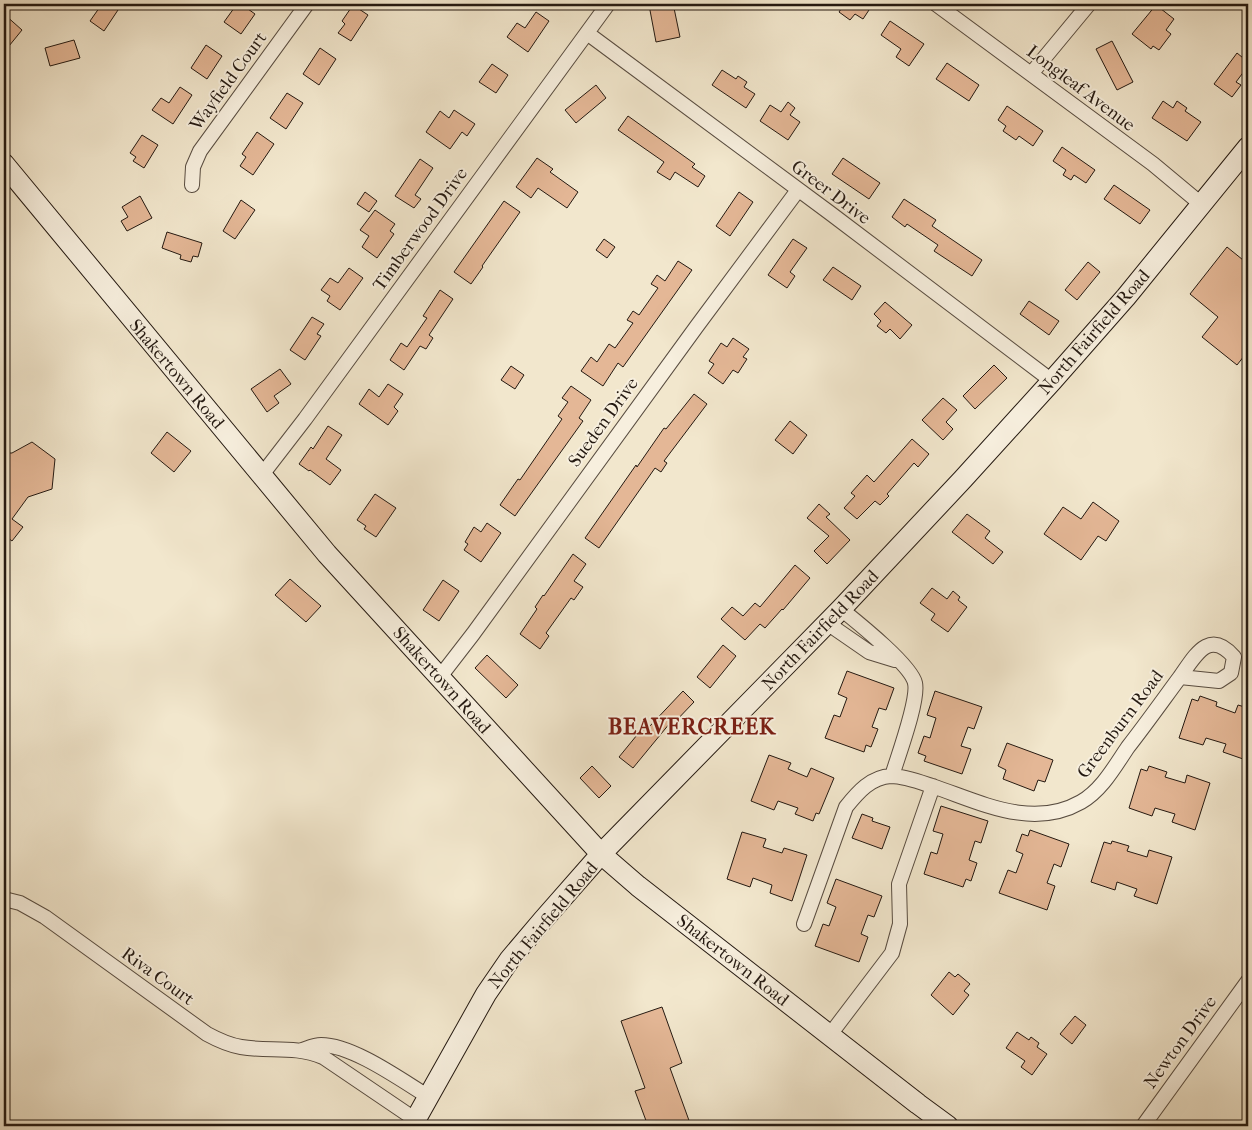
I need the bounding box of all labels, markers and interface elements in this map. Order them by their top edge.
street label: Wayfield Court [185,27,272,136]
street label: Longleaf Avenue [1022,41,1139,136]
street label: Greer Drive [787,156,874,229]
street label: Timberwood Drive [369,164,472,295]
street label: North Fairfield Road [1034,265,1155,399]
street label: Shakertown Road [125,315,229,433]
street label: Sueden Drive [564,373,643,471]
street label: North Fairfield Road [758,566,883,695]
street label: Shakertown Road [388,623,495,738]
street label: Greenburn Road [1073,666,1168,783]
district label: BEAVERCREEK [608,714,777,740]
street label: North Fairfield Road [484,858,603,993]
street label: Shakertown Road [672,910,793,1011]
street label: Riva Court [117,943,199,1010]
street label: Newton Drive [1140,992,1221,1093]

